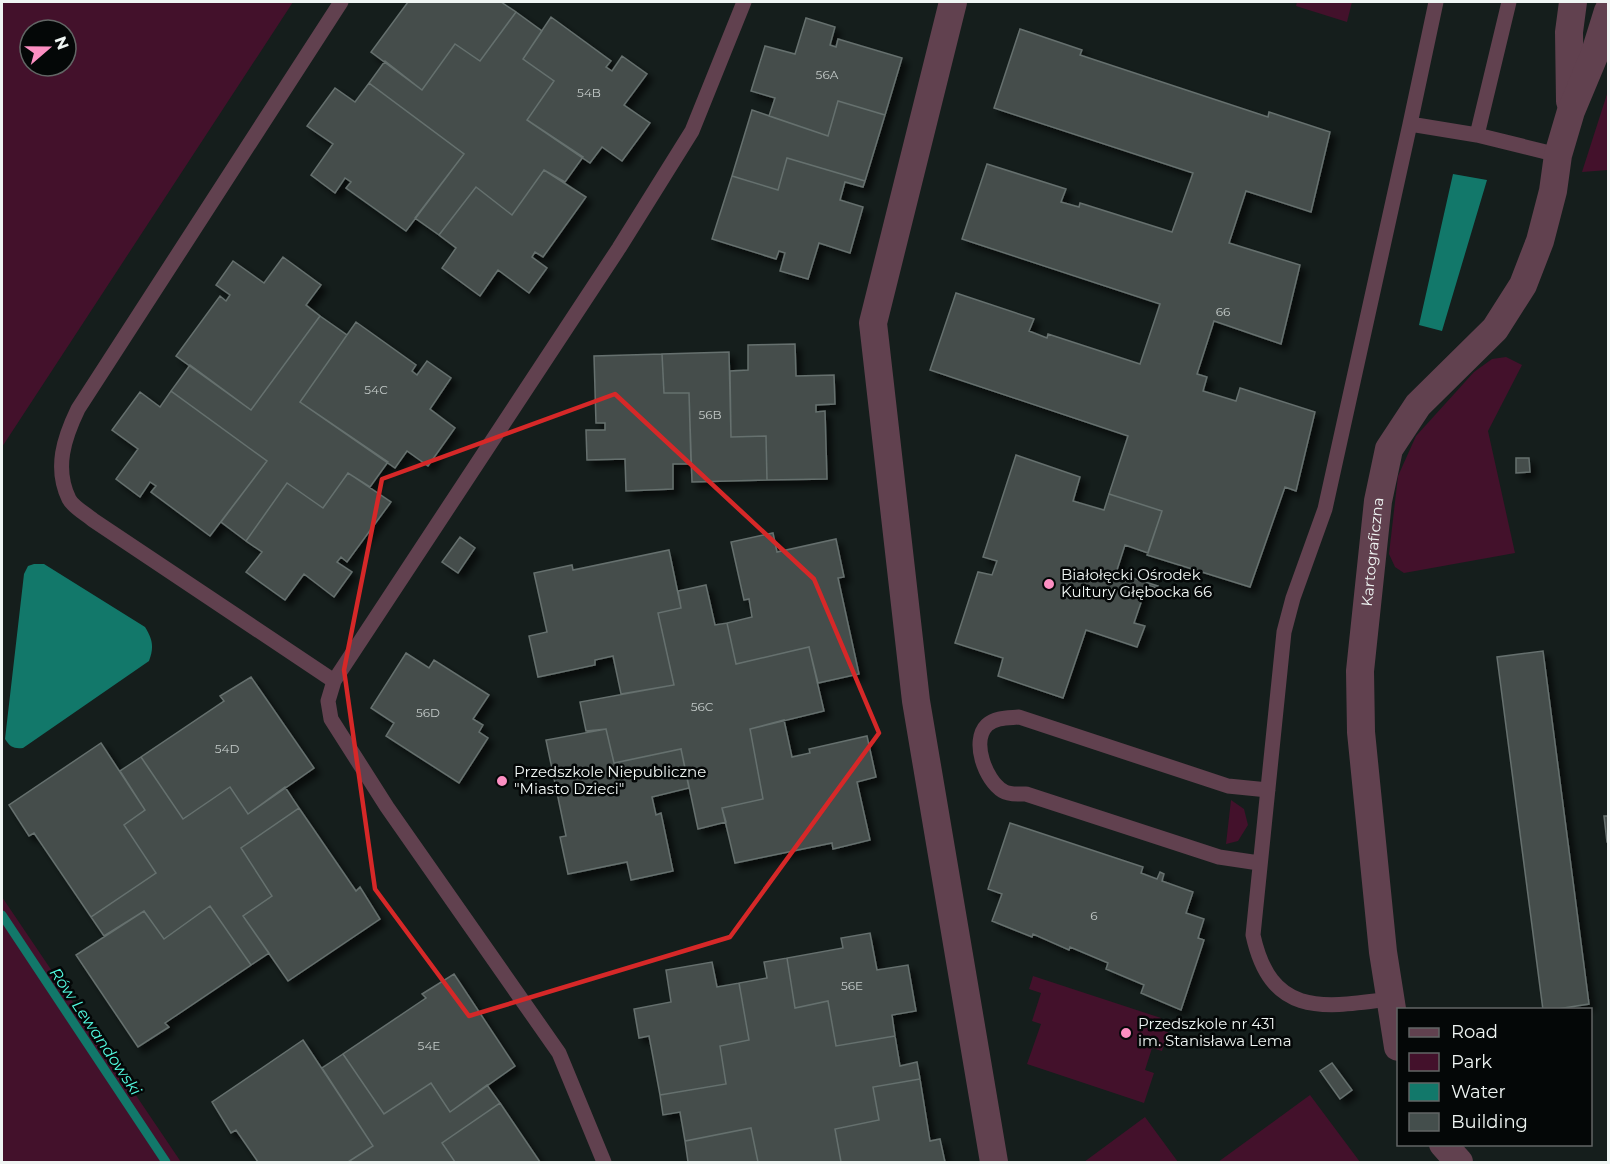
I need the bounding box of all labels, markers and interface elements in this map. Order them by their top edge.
north arrow [18,18,78,78]
text: N [50,34,73,52]
house number: 56A [816,67,839,82]
house number: 54B [577,85,601,100]
house number: 66 [1216,304,1230,319]
house number: 54C [364,382,388,397]
house number: 56B [698,407,722,422]
street label: Kartograficzna [1357,496,1387,607]
place label: Białołęcki Ośrodek Kultury Głębocka 66 [1061,565,1212,601]
marker: Białołęcki Ośrodek Kultury Głębocka 66 [1042,577,1056,591]
house number: 56C [691,699,714,714]
house number: 56D [416,705,440,720]
house number: 54D [215,741,239,756]
place label: Przedszkole Niepubliczne "Miasto Dzieci" [514,762,706,798]
marker: Przedszkole Niepubliczne "Miasto Dzieci" [495,774,509,788]
house number: 6 [1090,908,1098,923]
water label: Rów Lewandowski [46,964,146,1099]
house number: 56E [841,978,863,993]
legend [1397,1008,1592,1146]
place label: Przedszkole nr 431 im. Stanisława Lema [1138,1014,1292,1050]
text: Road [1451,1021,1498,1043]
marker: Przedszkole nr 431 im. Stanisława Lema [1119,1026,1133,1040]
house number: 54E [418,1038,440,1053]
text: Park [1451,1051,1492,1073]
text: Water [1451,1081,1506,1103]
text: Building [1451,1111,1528,1133]

